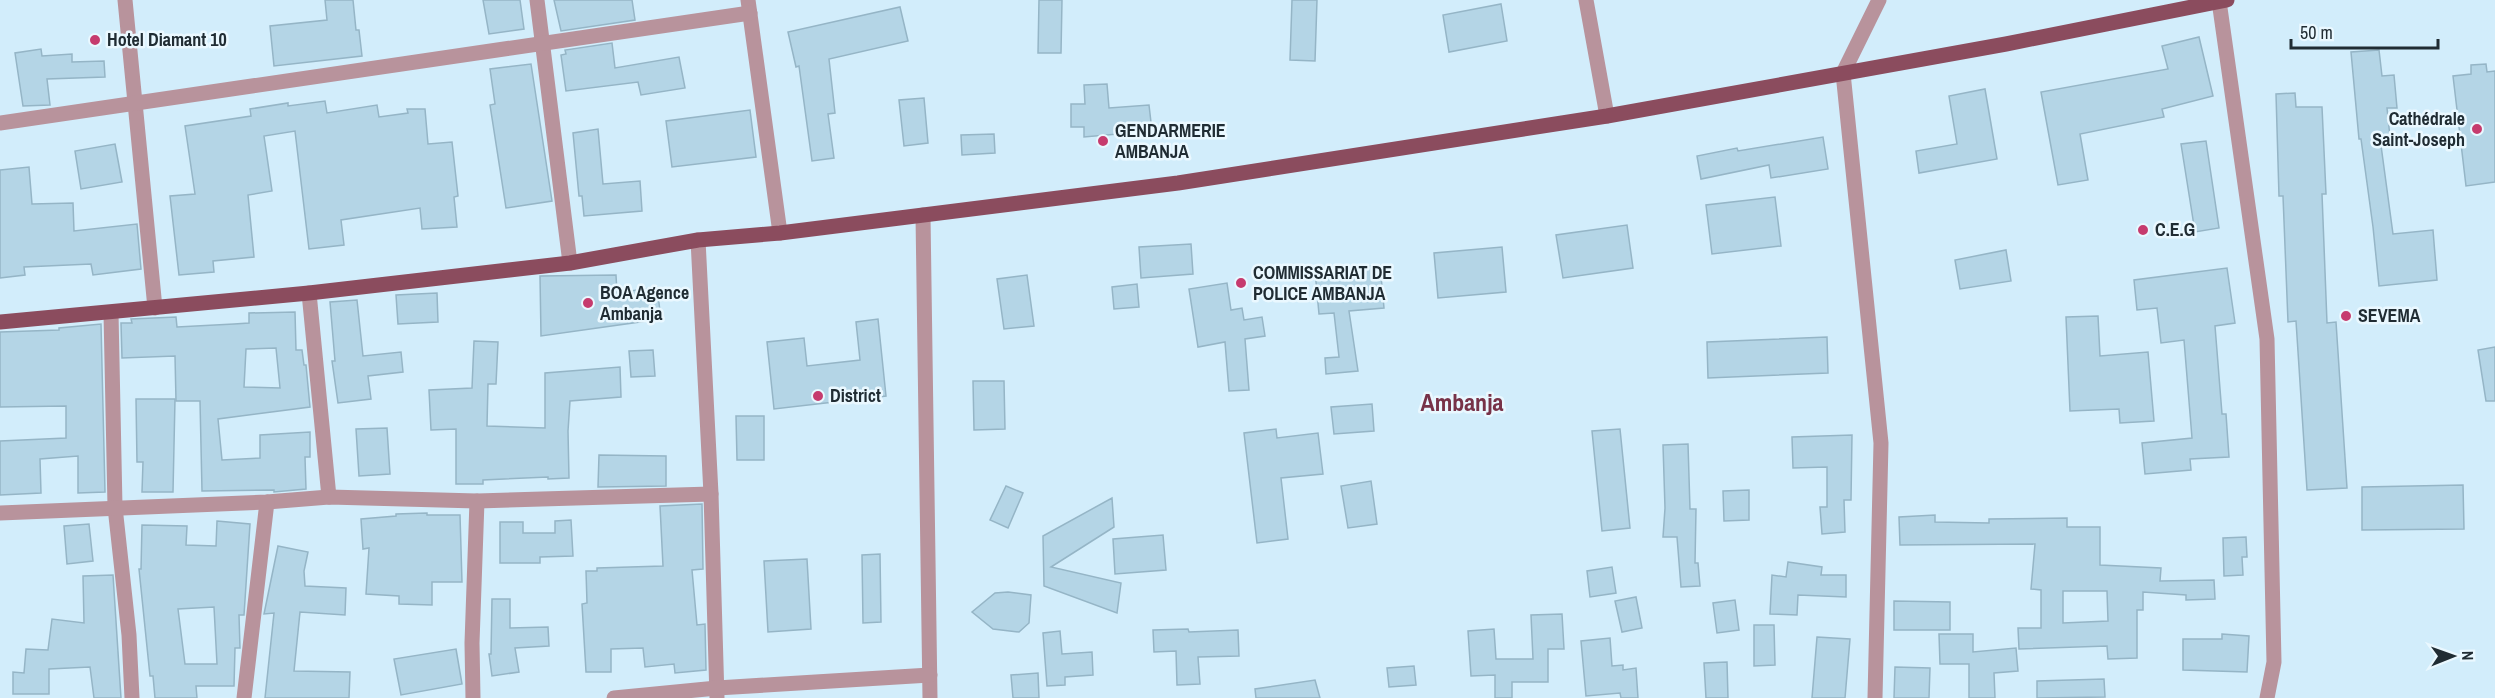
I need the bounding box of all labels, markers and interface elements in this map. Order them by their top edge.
scale bar [2291,12,2438,50]
text: 50 m [2300,20,2333,45]
place label: Hotel Diamant 10 [107,27,227,52]
marker: Hotel Diamant 10 [88,33,102,47]
place label: Cathédrale Saint-Joseph [2372,106,2465,152]
place label: GENDARMERIE AMBANJA [1115,118,1226,164]
marker: Cathédrale Saint-Joseph [2470,122,2484,136]
marker: GENDARMERIE AMBANJA [1096,134,1110,148]
place label: C.E.G [2155,217,2195,242]
marker: C.E.G [2136,223,2150,237]
place label: COMMISSARIAT DE POLICE AMBANJA [1253,260,1392,306]
marker: COMMISSARIAT DE POLICE AMBANJA [1234,276,1248,290]
place label: BOA Agence Ambanja [600,280,689,326]
marker: BOA Agence Ambanja [581,296,595,310]
place label: SEVEMA [2358,303,2421,328]
marker: SEVEMA [2339,309,2353,323]
place label: District [830,383,881,408]
district label: Ambanja [1420,386,1504,418]
marker: District [811,389,825,403]
north arrow [2423,626,2483,686]
text: N [2457,651,2479,661]

